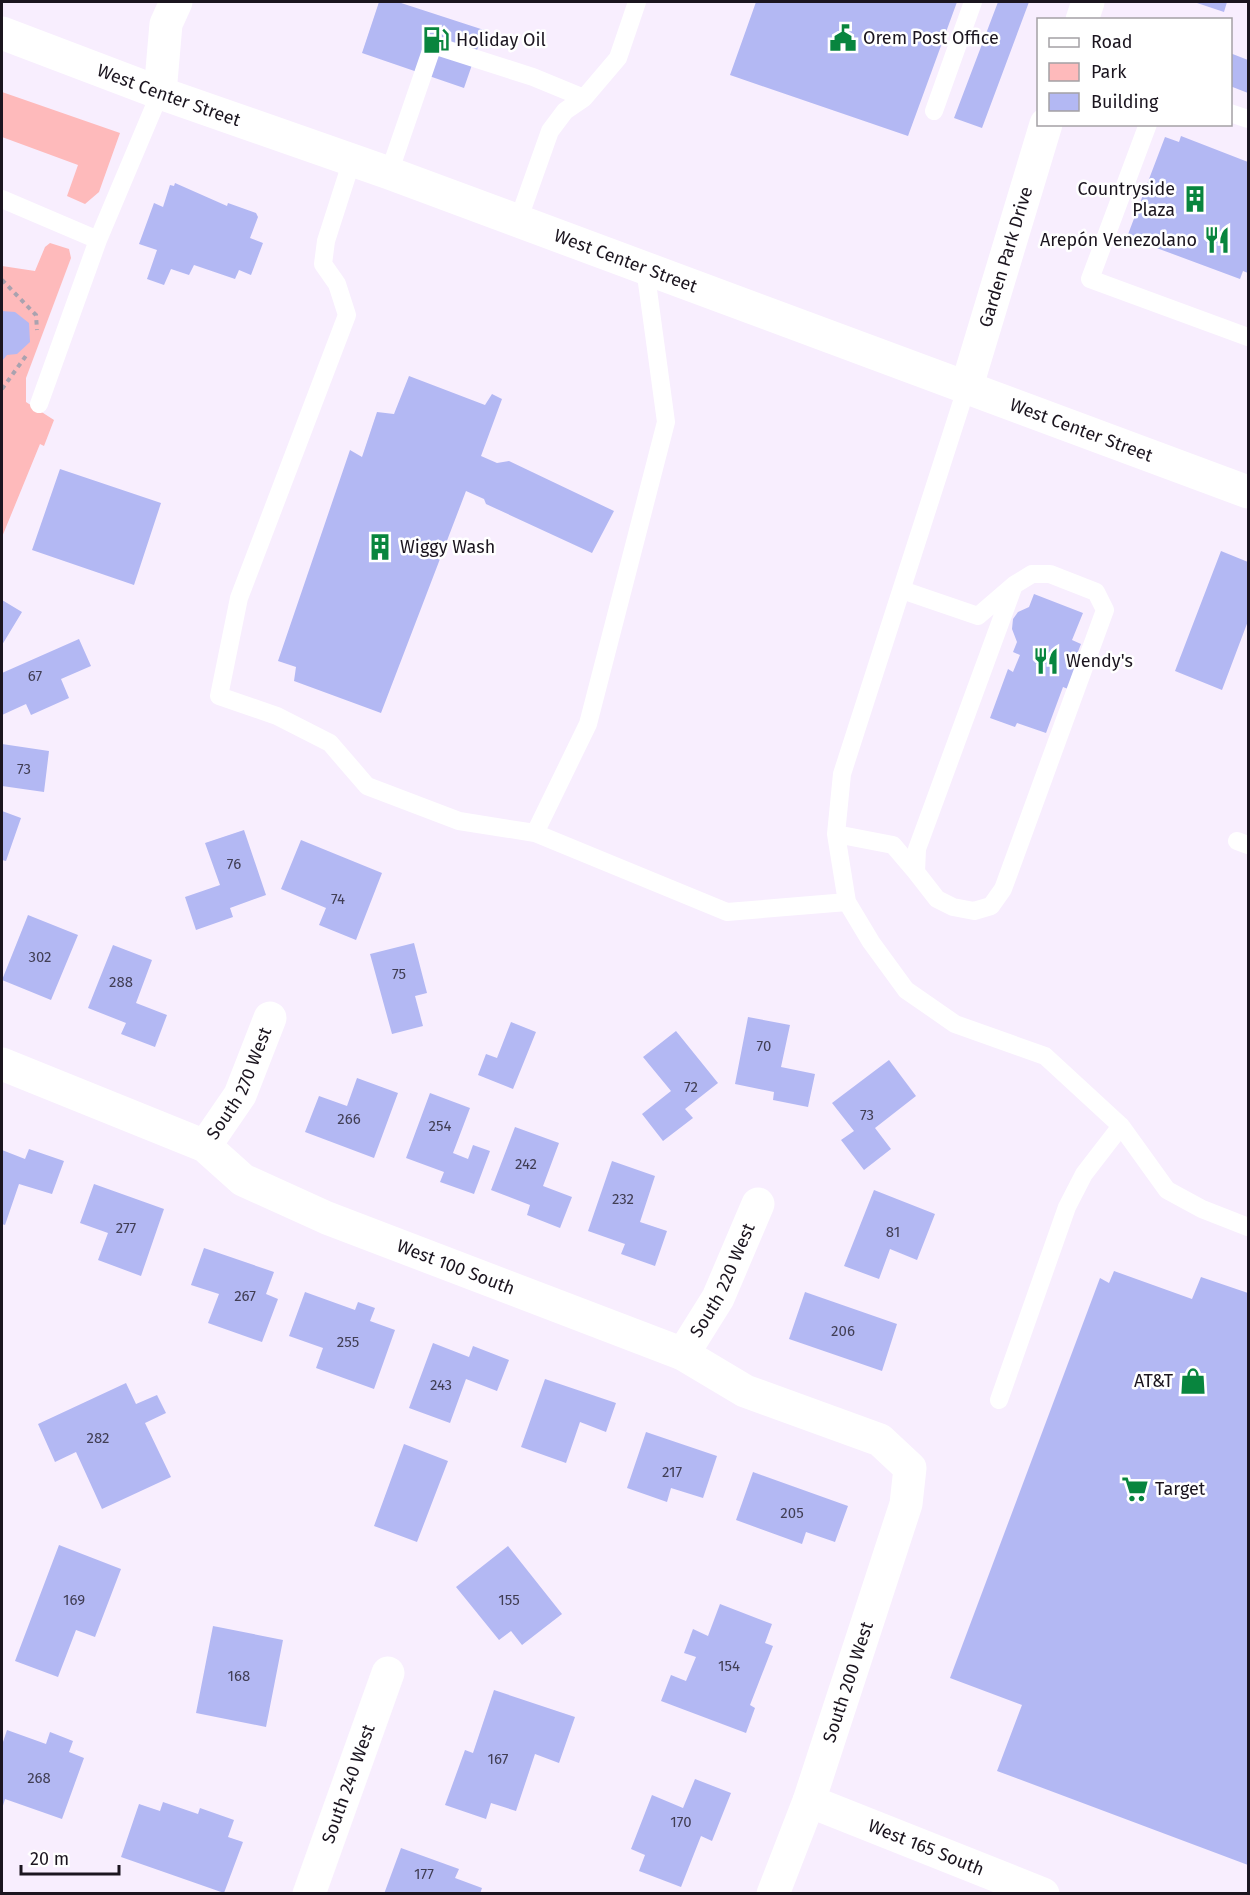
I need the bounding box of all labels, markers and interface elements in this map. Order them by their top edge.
legend [1037,18,1232,126]
public building icon: Orem Post Office [828,23,858,53]
fuel station icon: Holiday Oil [421,25,451,55]
place label: Orem Post Office [863,27,999,49]
place label: Holiday Oil [456,29,546,51]
text: Road [1091,31,1133,53]
street label: West Center Street [94,59,244,131]
text: Park [1091,61,1127,83]
text: Building [1091,91,1159,113]
place label: Countryside Plaza [1078,178,1175,221]
street label: Garden Park Drive [974,184,1038,330]
building icon: Countryside Plaza [1180,184,1210,214]
street label: West Center Street [551,224,701,298]
restaurant icon: Arepón Venezolano [1202,225,1232,255]
place label: Arepón Venezolano [1040,229,1197,251]
street label: West Center Street [1007,393,1156,467]
building icon: Wiggy Wash [365,532,395,562]
place label: Wiggy Wash [400,536,495,558]
restaurant icon: Wendy's [1031,646,1061,676]
place label: Wendy's [1066,650,1133,672]
house number: 67 [28,667,42,685]
house number: 73 [17,760,31,778]
house number: 76 [227,855,241,873]
house number: 74 [331,890,345,908]
house number: 302 [28,948,52,966]
house number: 75 [392,965,406,983]
house number: 288 [109,973,133,991]
street label: South 270 West [202,1024,277,1144]
house number: 70 [757,1037,771,1055]
house number: 72 [684,1078,698,1096]
house number: 73 [860,1106,874,1124]
house number: 266 [337,1110,361,1128]
house number: 254 [429,1117,451,1135]
house number: 242 [515,1155,537,1173]
house number: 232 [612,1190,634,1208]
house number: 277 [116,1219,137,1237]
street label: South 220 West [685,1219,760,1341]
house number: 81 [886,1223,900,1241]
street label: West 100 South [394,1235,518,1300]
house number: 267 [234,1287,256,1305]
house number: 206 [831,1322,855,1340]
house number: 255 [337,1333,359,1351]
shop icon: AT&T [1178,1366,1208,1396]
place label: AT&T [1134,1370,1174,1392]
house number: 243 [430,1376,452,1394]
house number: 282 [87,1429,109,1447]
house number: 217 [662,1463,682,1481]
supermarket icon: Target [1120,1474,1150,1504]
place label: Target [1155,1478,1206,1500]
house number: 205 [780,1504,804,1522]
house number: 169 [63,1591,85,1609]
house number: 155 [498,1591,520,1609]
street label: South 200 West [818,1618,878,1745]
house number: 154 [718,1657,740,1675]
house number: 168 [228,1667,250,1685]
street label: South 240 West [317,1721,380,1846]
house number: 167 [488,1750,509,1768]
house number: 268 [27,1769,51,1787]
house number: 170 [670,1813,692,1831]
street label: West 165 South [865,1815,987,1881]
scale bar [21,1838,118,1876]
text: 20 m [30,1848,69,1870]
house number: 177 [414,1865,434,1883]

